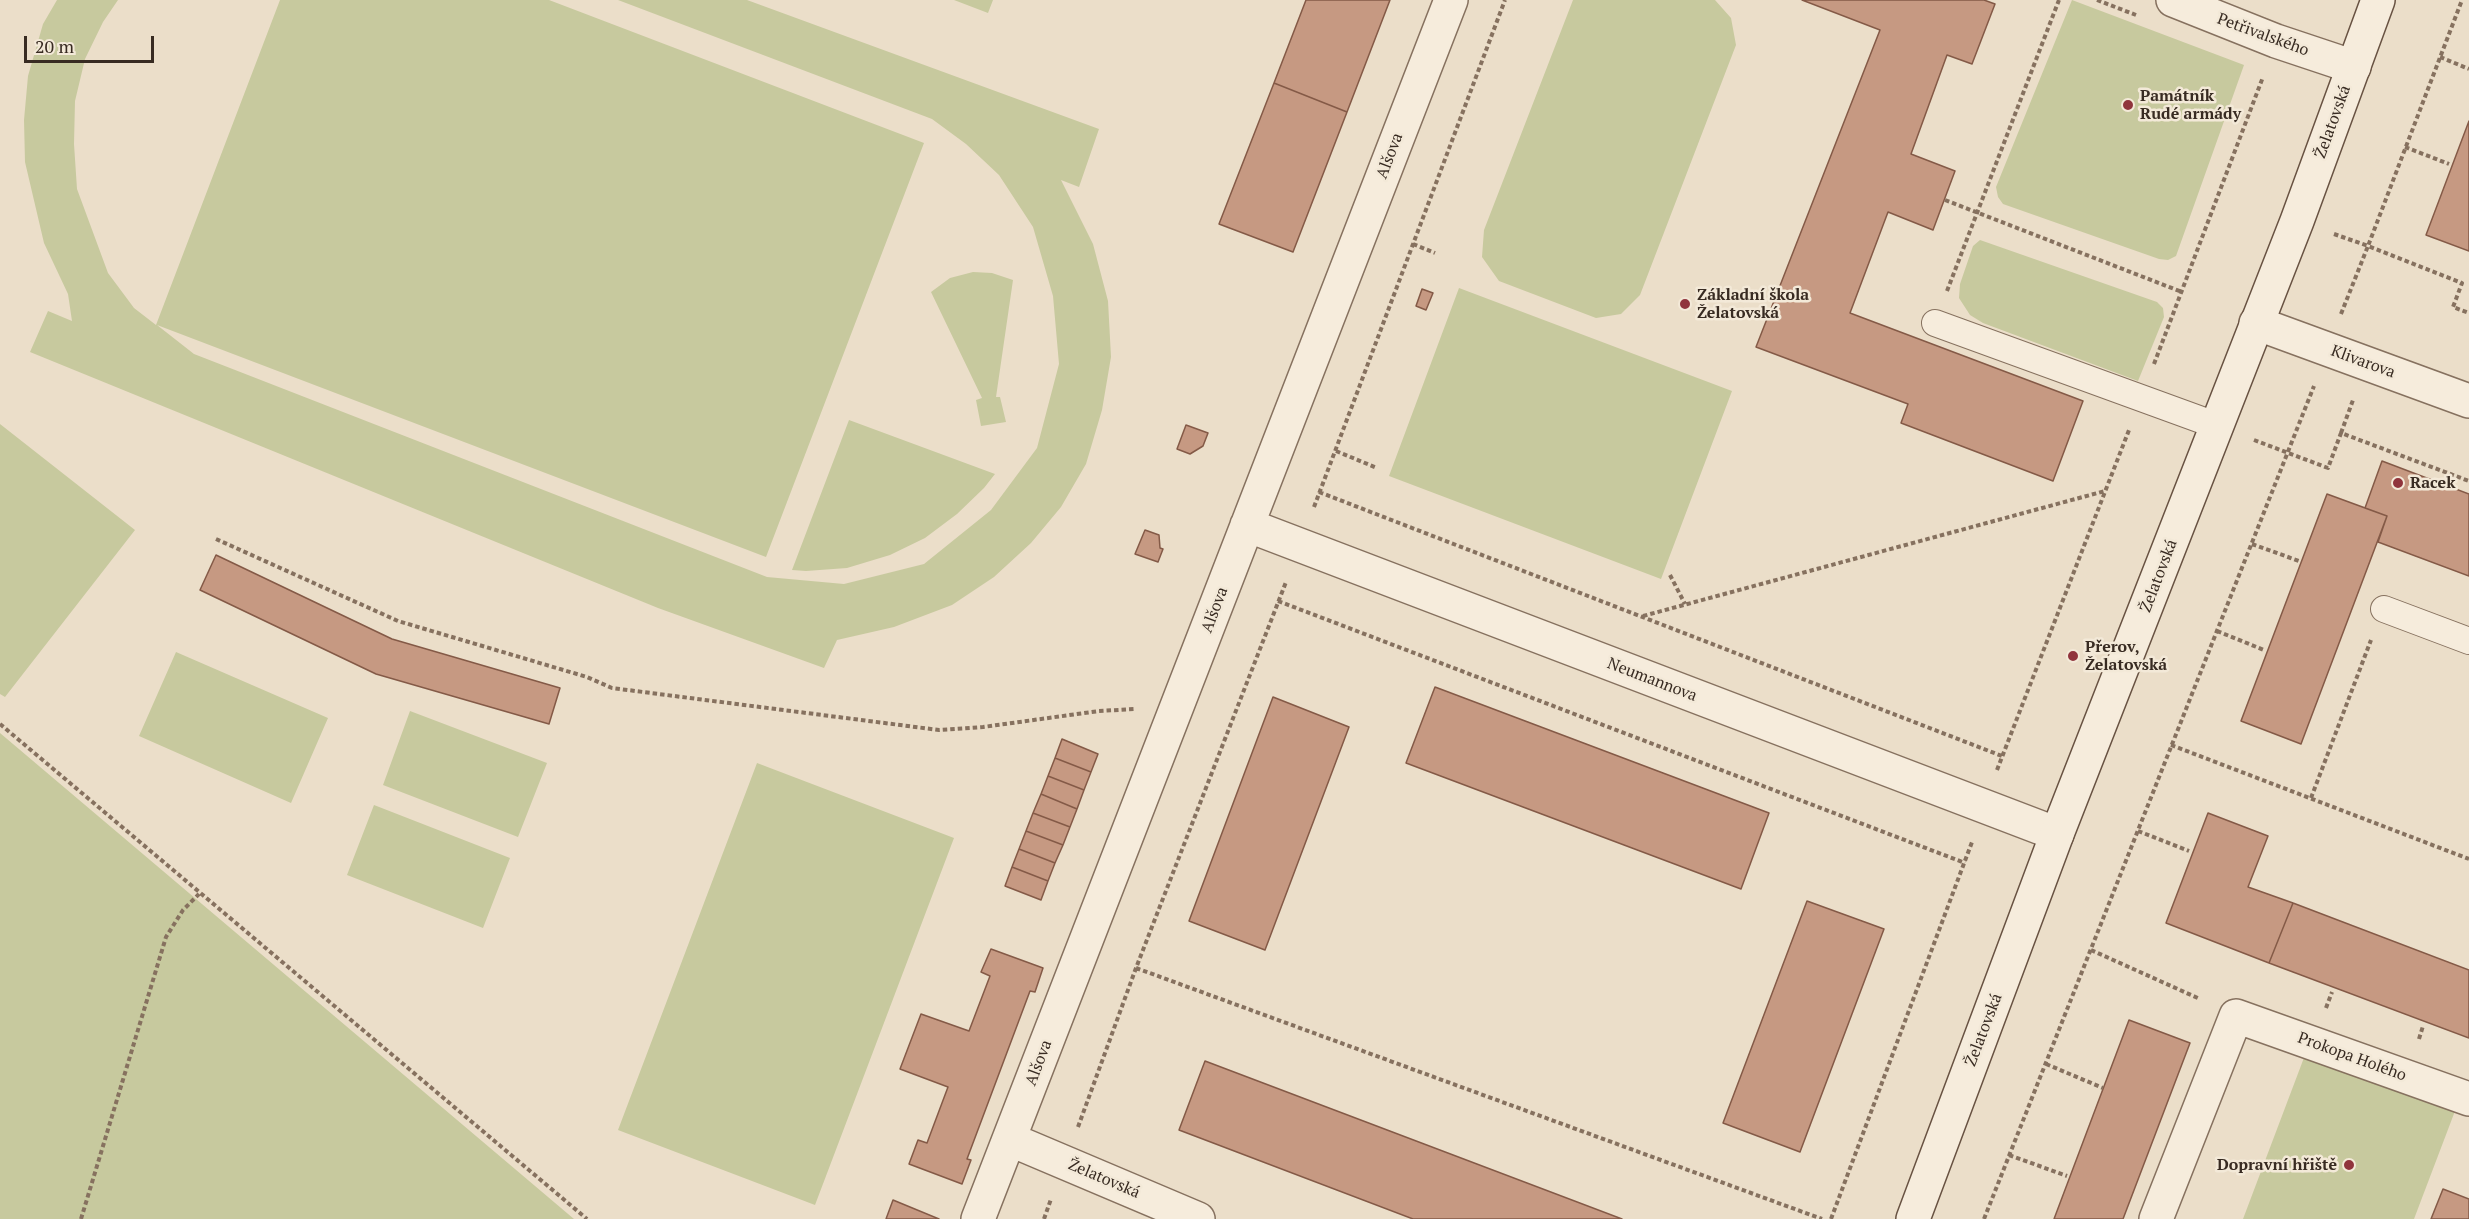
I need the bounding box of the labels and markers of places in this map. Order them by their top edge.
place label: Památník Rudé armády [2140,86,2241,124]
marker: Památník Rudé armády [2121,98,2135,112]
place label: Základní škola Želatovská [1697,285,1809,323]
marker: Základní škola Želatovská [1678,297,1692,311]
place label: Racek [2410,473,2455,493]
marker: Racek [2391,476,2405,490]
place label: Přerov, Želatovská [2085,637,2167,675]
marker: Přerov, Želatovská [2066,649,2080,663]
place label: Dopravní hřiště [2217,1155,2337,1175]
marker: Dopravní hřiště [2342,1158,2356,1172]

